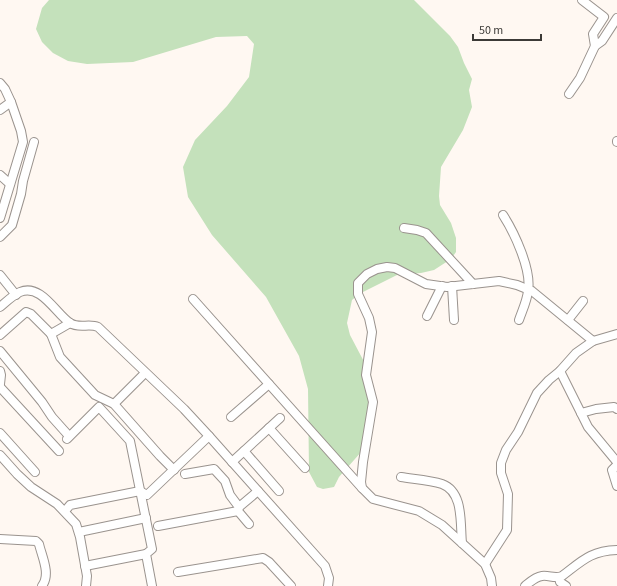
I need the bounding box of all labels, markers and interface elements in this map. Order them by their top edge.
scale bar [473,16,541,42]
text: 50 m [479,22,503,39]

